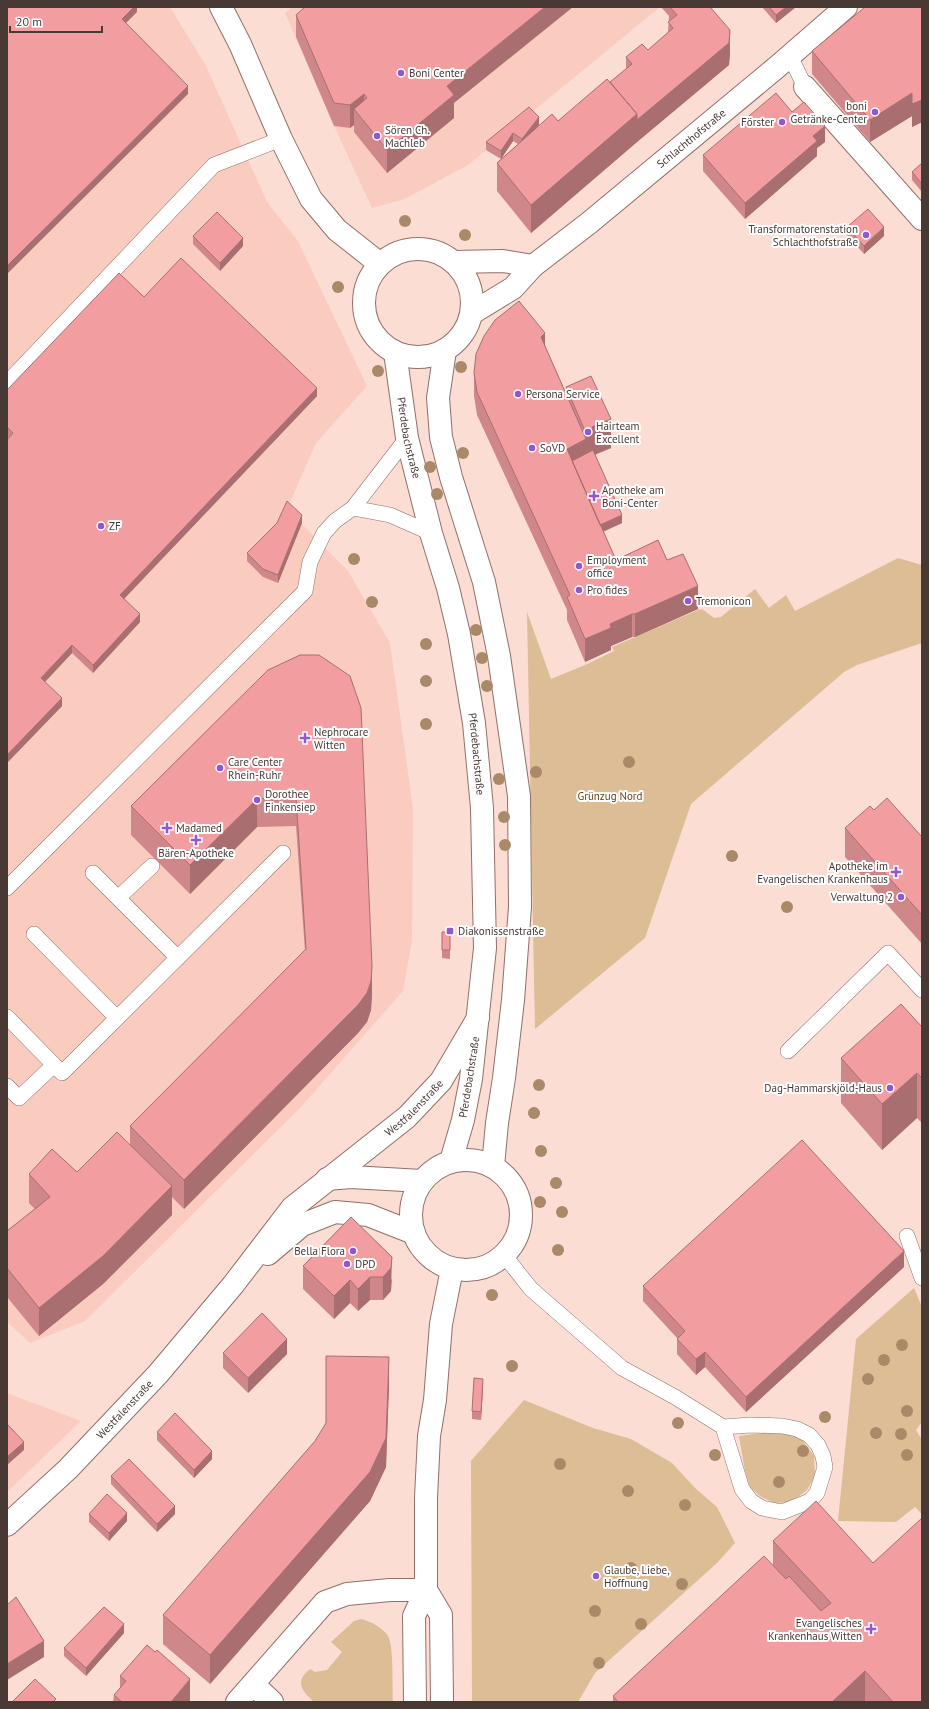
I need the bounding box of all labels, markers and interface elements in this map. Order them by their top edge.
scale bar [10,8,102,34]
text: 20 m [16,14,42,29]
place label: Boni Center [409,66,464,80]
marker: Boni Center [396,68,406,78]
place label: boni Getränke-Center [791,99,867,126]
street label: Schlachthofstraße [654,105,729,171]
marker: boni Getränke-Center [870,107,880,117]
place label: Förster [741,115,774,129]
marker: Förster [777,117,787,127]
place label: Sören Ch. Machleb [385,123,430,150]
marker: Sören Ch. Machleb [372,131,382,141]
place label: Transformatorenstation Schlachthofstraße [749,222,858,249]
marker: Transformatorenstation Schlachthofstraße [861,230,871,240]
place label: Persona Service [526,387,600,401]
marker: Persona Service [513,389,523,399]
street label: Pferdebachstraße [394,396,424,480]
place label: Hairteam Excellent [596,419,640,446]
marker: Hairteam Excellent [583,427,593,437]
place label: SoVD [540,441,565,455]
marker: SoVD [527,443,537,453]
place label: Apotheke am Boni-Center [602,483,664,510]
marker: Apotheke am Boni-Center [589,491,599,501]
place label: ZF [109,519,121,533]
marker: ZF [96,521,106,531]
place label: Employment office [587,553,646,580]
marker: Employment office [574,561,584,571]
place label: Pro fides [587,583,628,597]
marker: Pro fides [574,585,584,595]
place label: Tremonicon [696,594,751,608]
marker: Tremonicon [683,596,693,606]
street label: Pferdebachstraße [465,712,488,796]
place label: Nephrocare Witten [314,725,369,752]
marker: Nephrocare Witten [299,732,311,744]
place label: Care Center Rhein-Ruhr [228,755,283,782]
marker: Care Center Rhein-Ruhr [215,763,225,773]
place label: Dorothee Finkensiep [265,787,316,814]
park label: Grünzug Nord [577,789,643,803]
marker: Dorothee Finkensiep [252,795,262,805]
place label: Madamed [176,821,222,835]
marker: Madamed [161,822,173,834]
marker: Bären-Apotheke [191,835,201,845]
place label: Bären-Apotheke [158,846,234,860]
place label: Apotheke im Evangelischen Krankenhaus [757,859,888,886]
marker: Apotheke im Evangelischen Krankenhaus [891,867,901,877]
place label: Verwaltung 2 [830,890,893,904]
marker: Verwaltung 2 [896,892,906,902]
place label: Diakonissenstraße [458,924,545,938]
marker: Diakonissenstraße [445,926,455,936]
street label: Pferdebachstraße [456,1035,482,1119]
street label: Westfalenstraße [382,1076,446,1139]
place label: Dag-Hammarskjöld-Haus [764,1081,882,1095]
marker: Dag-Hammarskjöld-Haus [885,1083,895,1093]
place label: Bella Flora [294,1244,345,1258]
marker: Bella Flora [348,1246,358,1256]
place label: DPD [355,1257,376,1271]
marker: DPD [342,1259,352,1269]
street label: Westfalenstraße [93,1377,156,1442]
place label: Glaube, Liebe, Hoffnung [604,1563,670,1590]
marker: Glaube, Liebe, Hoffnung [591,1571,601,1581]
place label: Evangelisches Krankenhaus Witten [768,1616,862,1643]
marker: Evangelisches Krankenhaus Witten [865,1623,877,1635]

